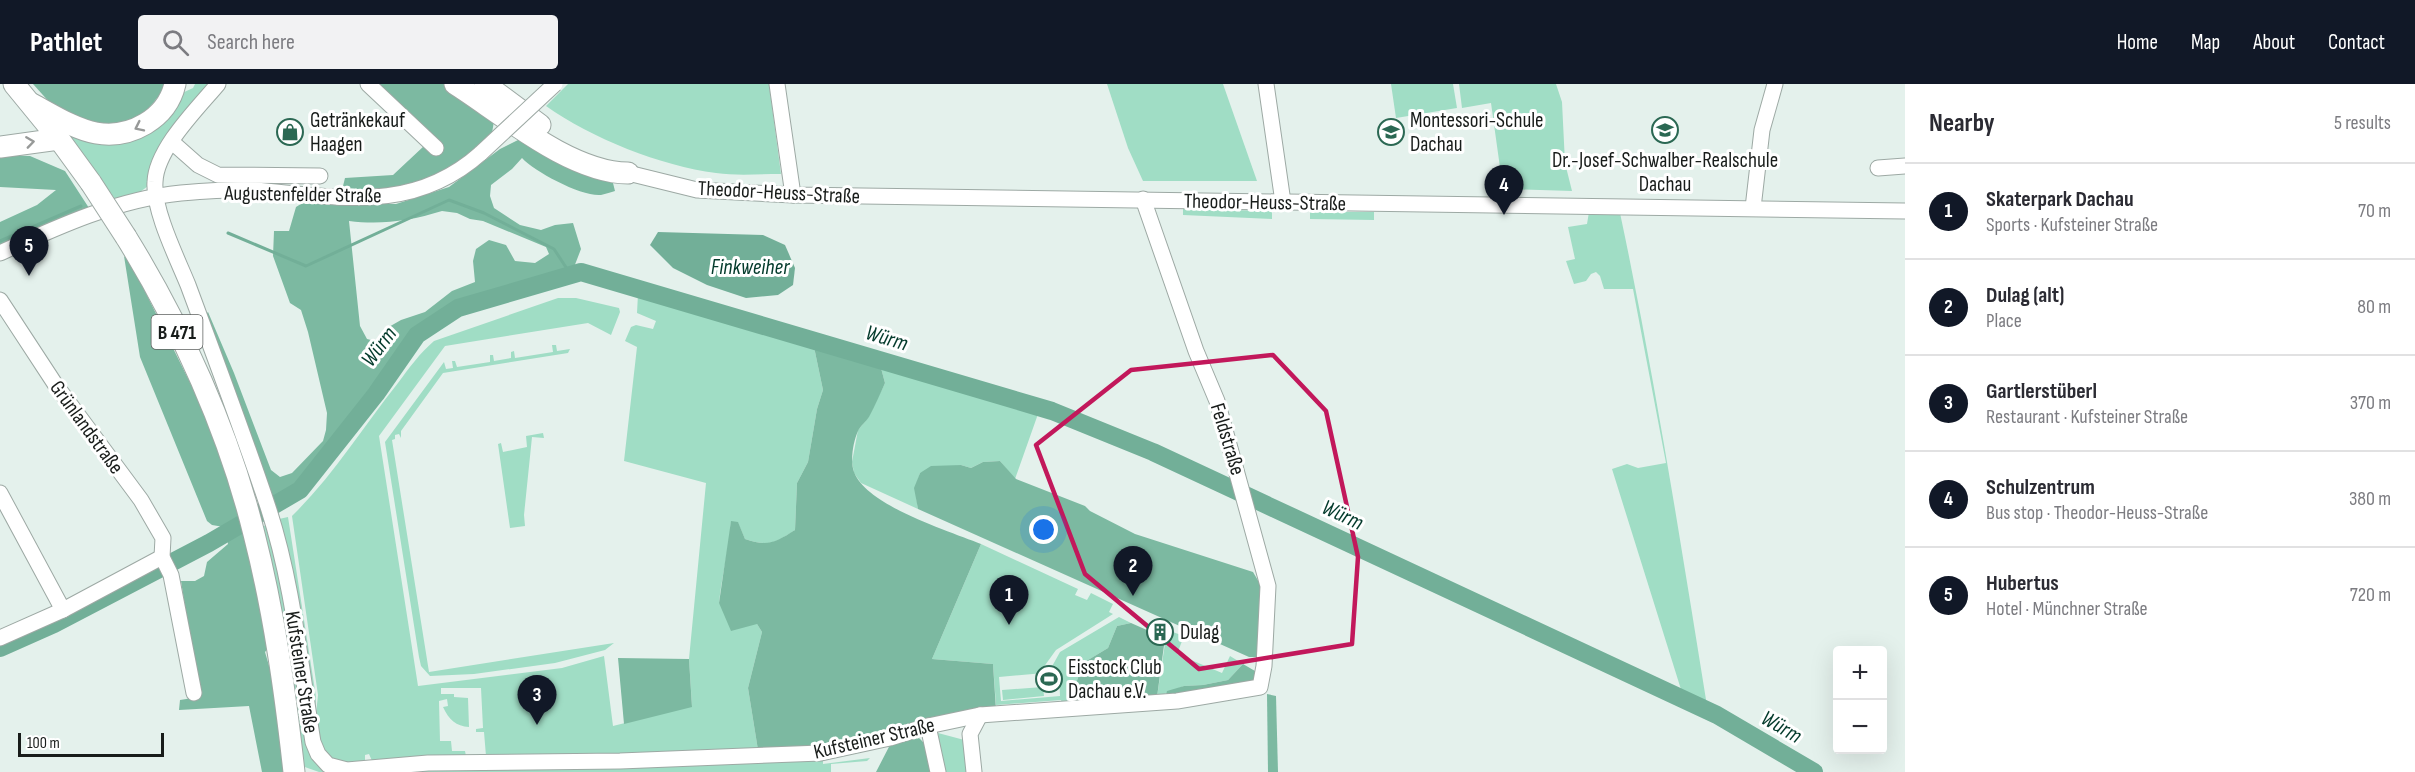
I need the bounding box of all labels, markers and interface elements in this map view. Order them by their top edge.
search box [138,15,558,69]
text: Pathlet [30,26,102,59]
icon: search [159,26,192,59]
text: Search here [207,29,295,56]
text: Home [2117,30,2158,55]
text: Map [2191,30,2220,55]
text: About [2253,30,2295,55]
text: Contact [2328,30,2385,55]
place label: Getränkekauf Haagen [310,108,406,157]
place label: Montessori-Schule Dachau [1410,108,1544,157]
text: Nearby [1929,108,1995,139]
text: 5 results [2334,111,2391,135]
school or university icon: Dr.-Josef-Schwalber-Realschule Dachau [1650,115,1680,145]
shop icon: Getränkekauf Haagen [275,117,305,147]
school or university icon: Montessori-Schule Dachau [1376,117,1406,147]
one-way arrow [135,119,146,131]
one-way arrow [25,136,34,149]
place label: Dr.-Josef-Schwalber-Realschule Dachau [1552,148,1778,197]
pin: 4 [1484,166,1524,215]
street label: Theodor-Heuss-Straße [697,176,861,209]
street label: Augustenfelder Straße [223,181,382,208]
text: Skaterpark Dachau [1986,186,2134,213]
street label: Theodor-Heuss-Straße [1184,189,1346,216]
text: 1 [1945,199,1952,223]
text: 70 m [2358,199,2391,223]
text: Sports · Kufsteiner Straße [1986,213,2158,237]
pin: 5 [9,226,48,276]
water label: Finkweiher [711,254,790,281]
text: Dulag (alt) [1986,282,2064,309]
text: 2 [1944,295,1953,319]
text: 80 m [2357,295,2391,319]
text: Place [1986,309,2022,333]
road number: B 471 [152,315,202,349]
water label: Würm [862,319,911,358]
water label: Würm [356,322,403,372]
street label: Grünlandstraße [44,376,129,479]
text: Gartlerstüberl [1986,378,2097,405]
text: 3 [1944,391,1953,415]
text: 370 m [2350,391,2391,415]
street label: Feldstraße [1205,400,1250,478]
text: Restaurant · Kufsteiner Straße [1986,405,2188,429]
text: Schulzentrum [1986,474,2095,501]
text: 4 [1944,487,1953,511]
text: 380 m [2349,487,2391,511]
water label: Würm [1317,494,1368,537]
text: Bus stop · Theodor-Heuss-Straße [1986,501,2208,525]
your location [1029,515,1058,544]
pin: 2 [1114,546,1152,596]
text: Hubertus [1986,570,2059,597]
pin: 1 [990,576,1028,625]
text: 5 [1944,583,1953,607]
text: 720 m [2350,583,2391,607]
text: Hotel · Münchner Straße [1986,597,2148,621]
street label: Kufsteiner Straße [280,609,324,735]
building icon: Dulag [1145,617,1175,647]
place label: Dulag [1180,620,1219,645]
map controls [1833,646,1887,754]
button: + [1833,646,1887,700]
place label: Eisstock Club Dachau e.V. [1068,655,1162,704]
sports icon: Eisstock Club Dachau e.V. [1034,664,1064,694]
pin: 3 [518,676,556,725]
button: − [1833,700,1887,754]
water label: Würm [1756,705,1807,750]
street label: Kufsteiner Straße [811,712,937,765]
scale bar [18,730,164,758]
text: 100 m [27,734,60,753]

